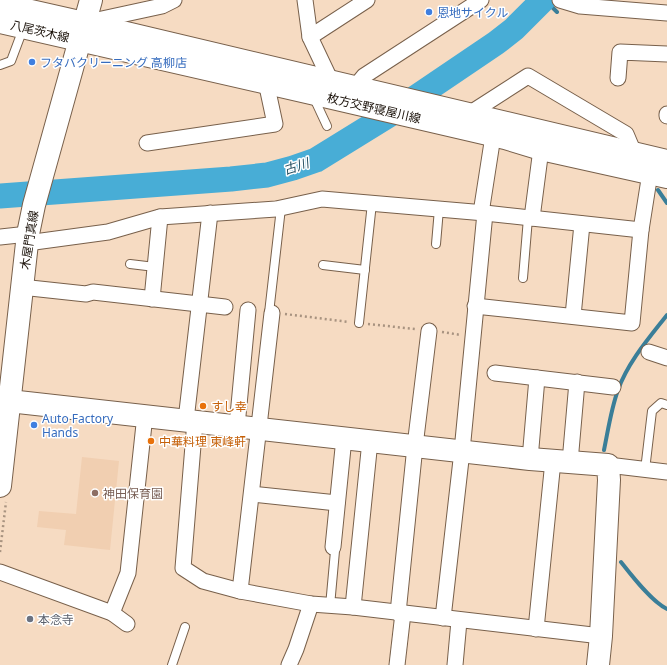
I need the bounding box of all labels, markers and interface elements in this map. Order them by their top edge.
place label: 恩地サイクル [437,4,508,21]
marker: 恩地サイクル [424,7,434,17]
street label: 八尾茨木線 [9,16,71,46]
place label: フタバクリーニング 高柳店 [40,54,187,71]
marker: フタバクリーニング 高柳店 [27,57,37,67]
street label: 枚方交野寝屋川線 [325,89,423,127]
water label: 古川 [281,153,313,179]
street label: 木屋門真線 [16,209,42,271]
place label: すし幸 [211,398,247,415]
marker: すし幸 [198,401,208,411]
place label: Auto Factory Hands [42,410,114,441]
marker: Auto Factory Hands [29,420,39,430]
place label: 中華料理 東峰軒 [159,433,246,450]
marker: 中華料理 東峰軒 [146,436,156,446]
place label: 神田保育園 [103,485,163,502]
marker: 神田保育園 [90,488,100,498]
place label: 本念寺 [38,611,74,628]
marker: 本念寺 [25,614,35,624]

